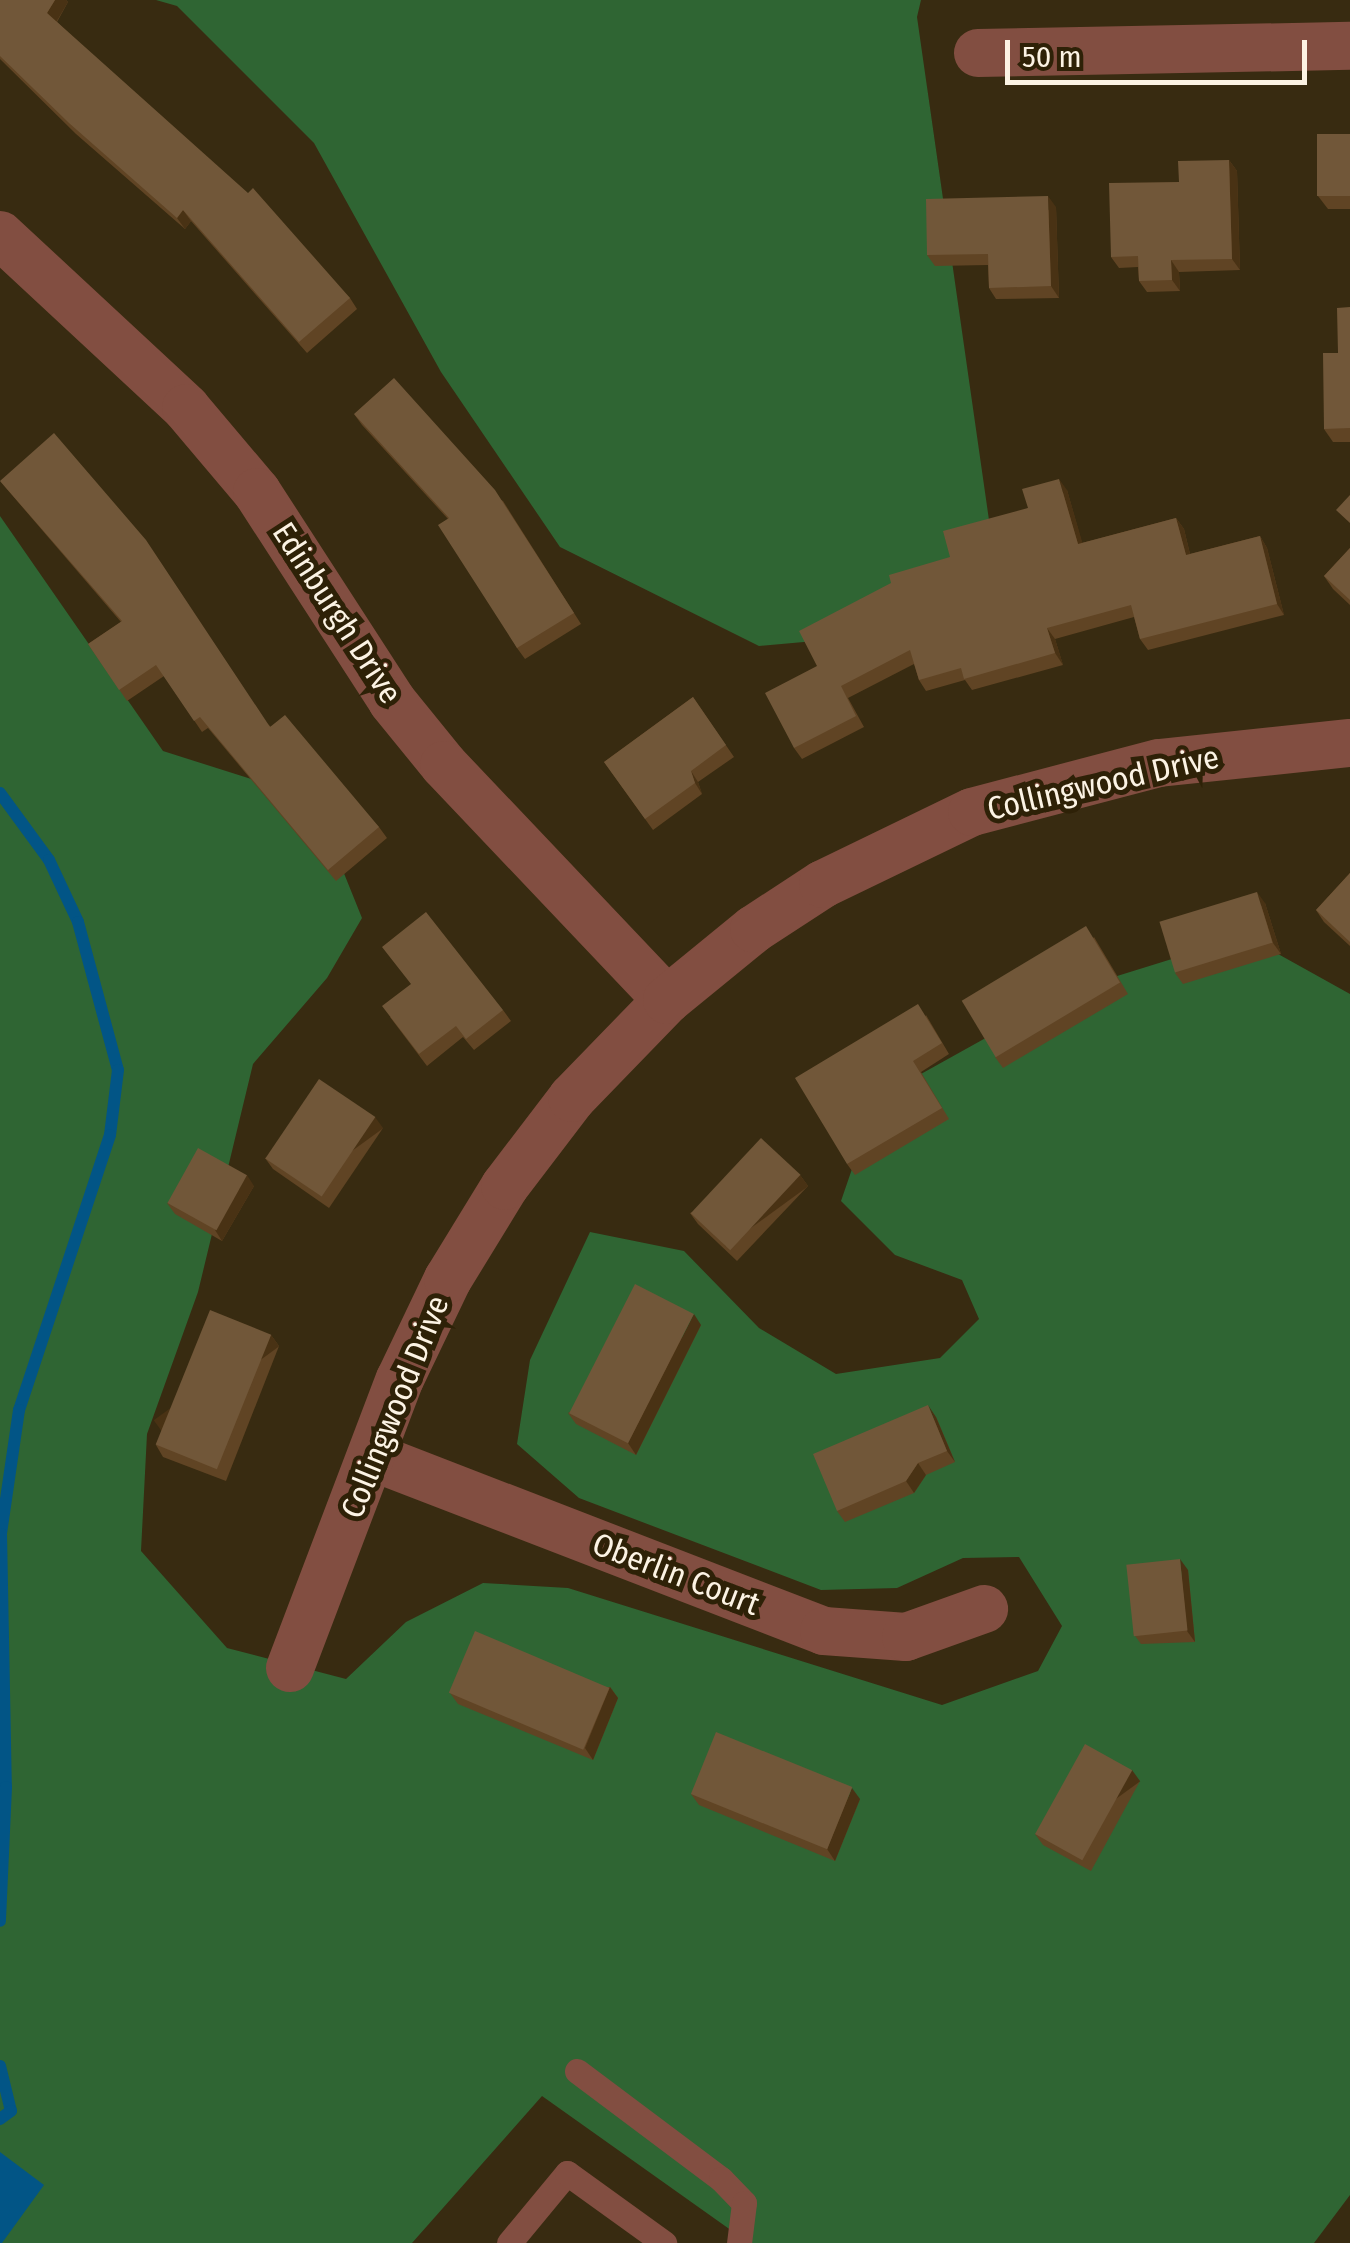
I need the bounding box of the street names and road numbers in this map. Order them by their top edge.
street label: Edinburgh Drive [264,515,410,711]
street label: Collingwood Drive [984,738,1222,828]
street label: Collingwood Drive [333,1290,457,1524]
street label: Oberlin Court [587,1525,765,1623]

